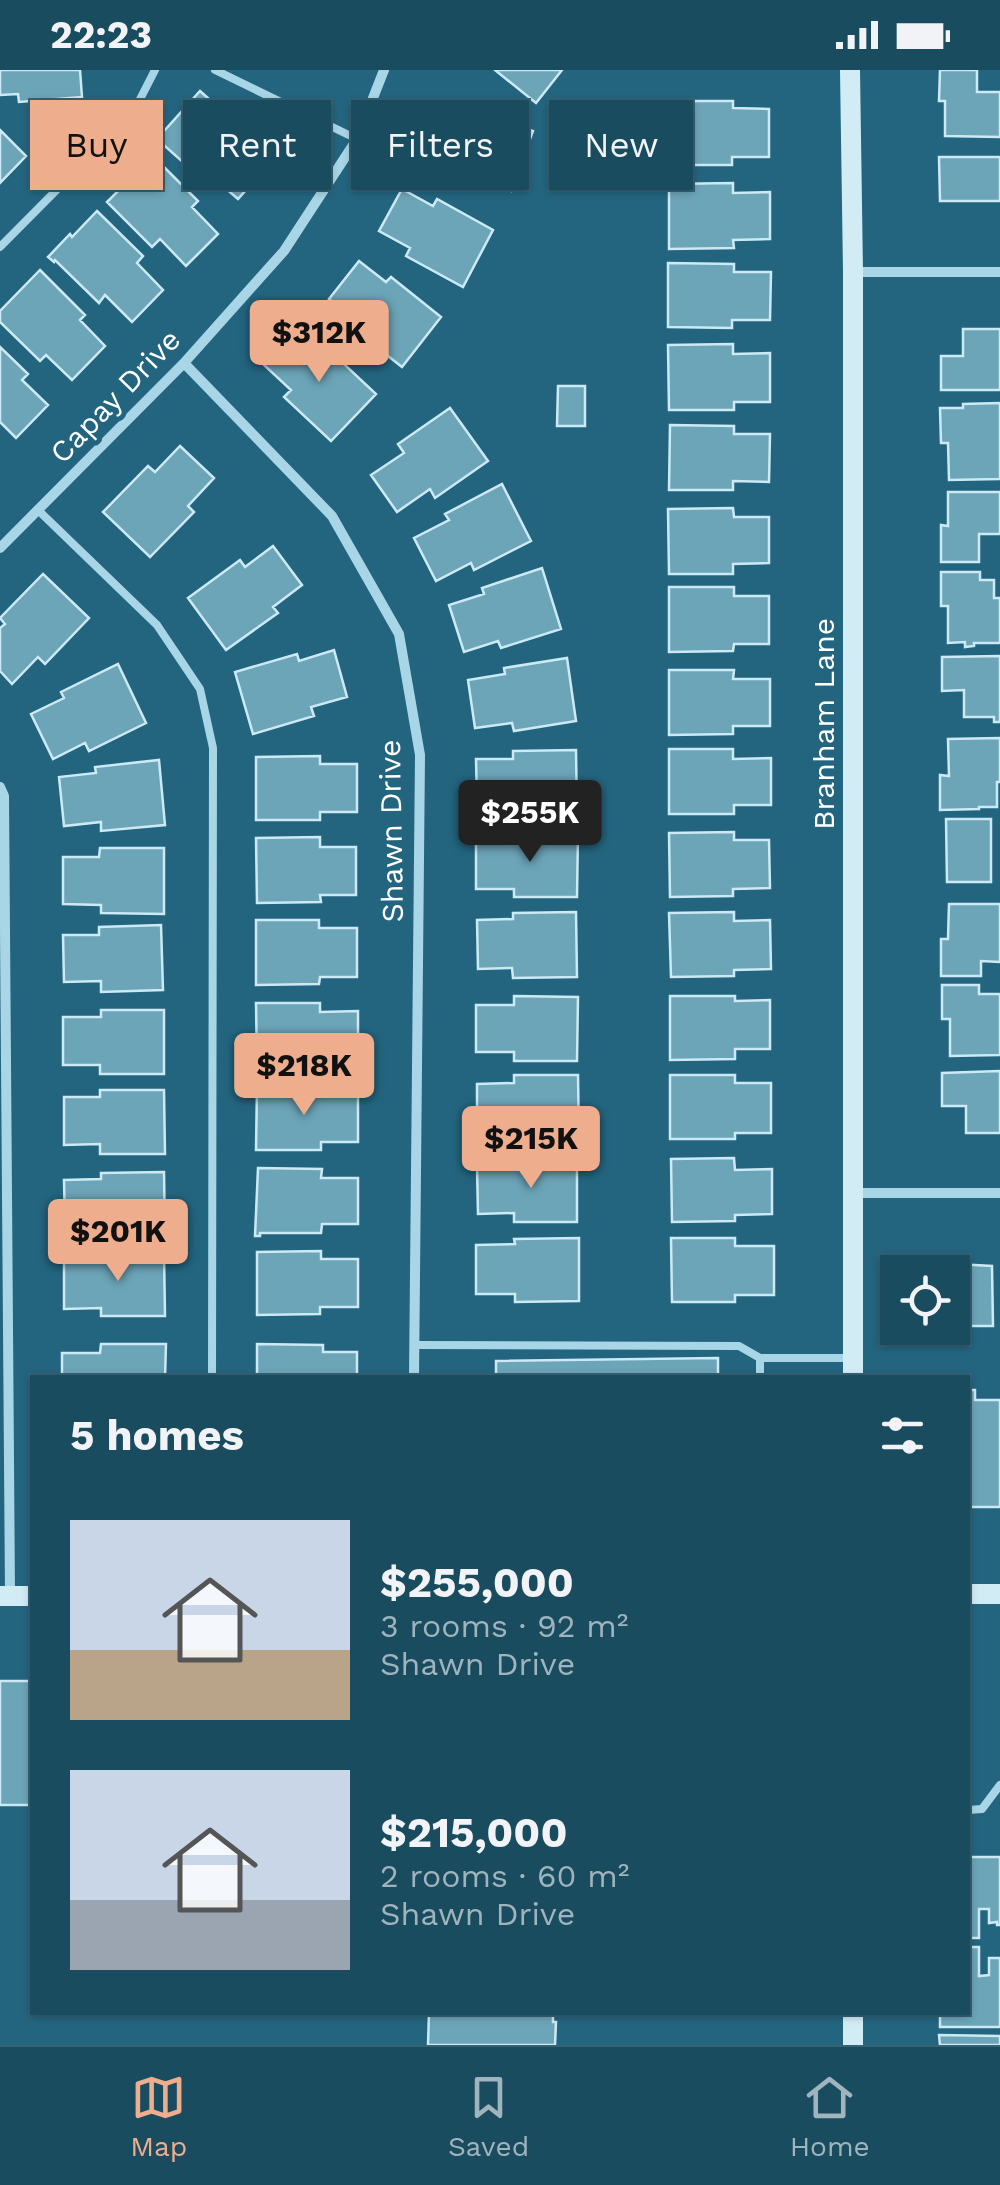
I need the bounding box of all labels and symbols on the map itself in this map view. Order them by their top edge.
pin: $312K [249,300,389,385]
street label: Capay Drive [43,322,187,470]
street label: Branham Lane [806,618,841,830]
street label: Shawn Drive [372,739,410,923]
pin: $255K [460,780,600,865]
pin: $218K [234,1033,374,1118]
pin: $215K [461,1106,601,1191]
pin: $201K [48,1199,188,1284]

